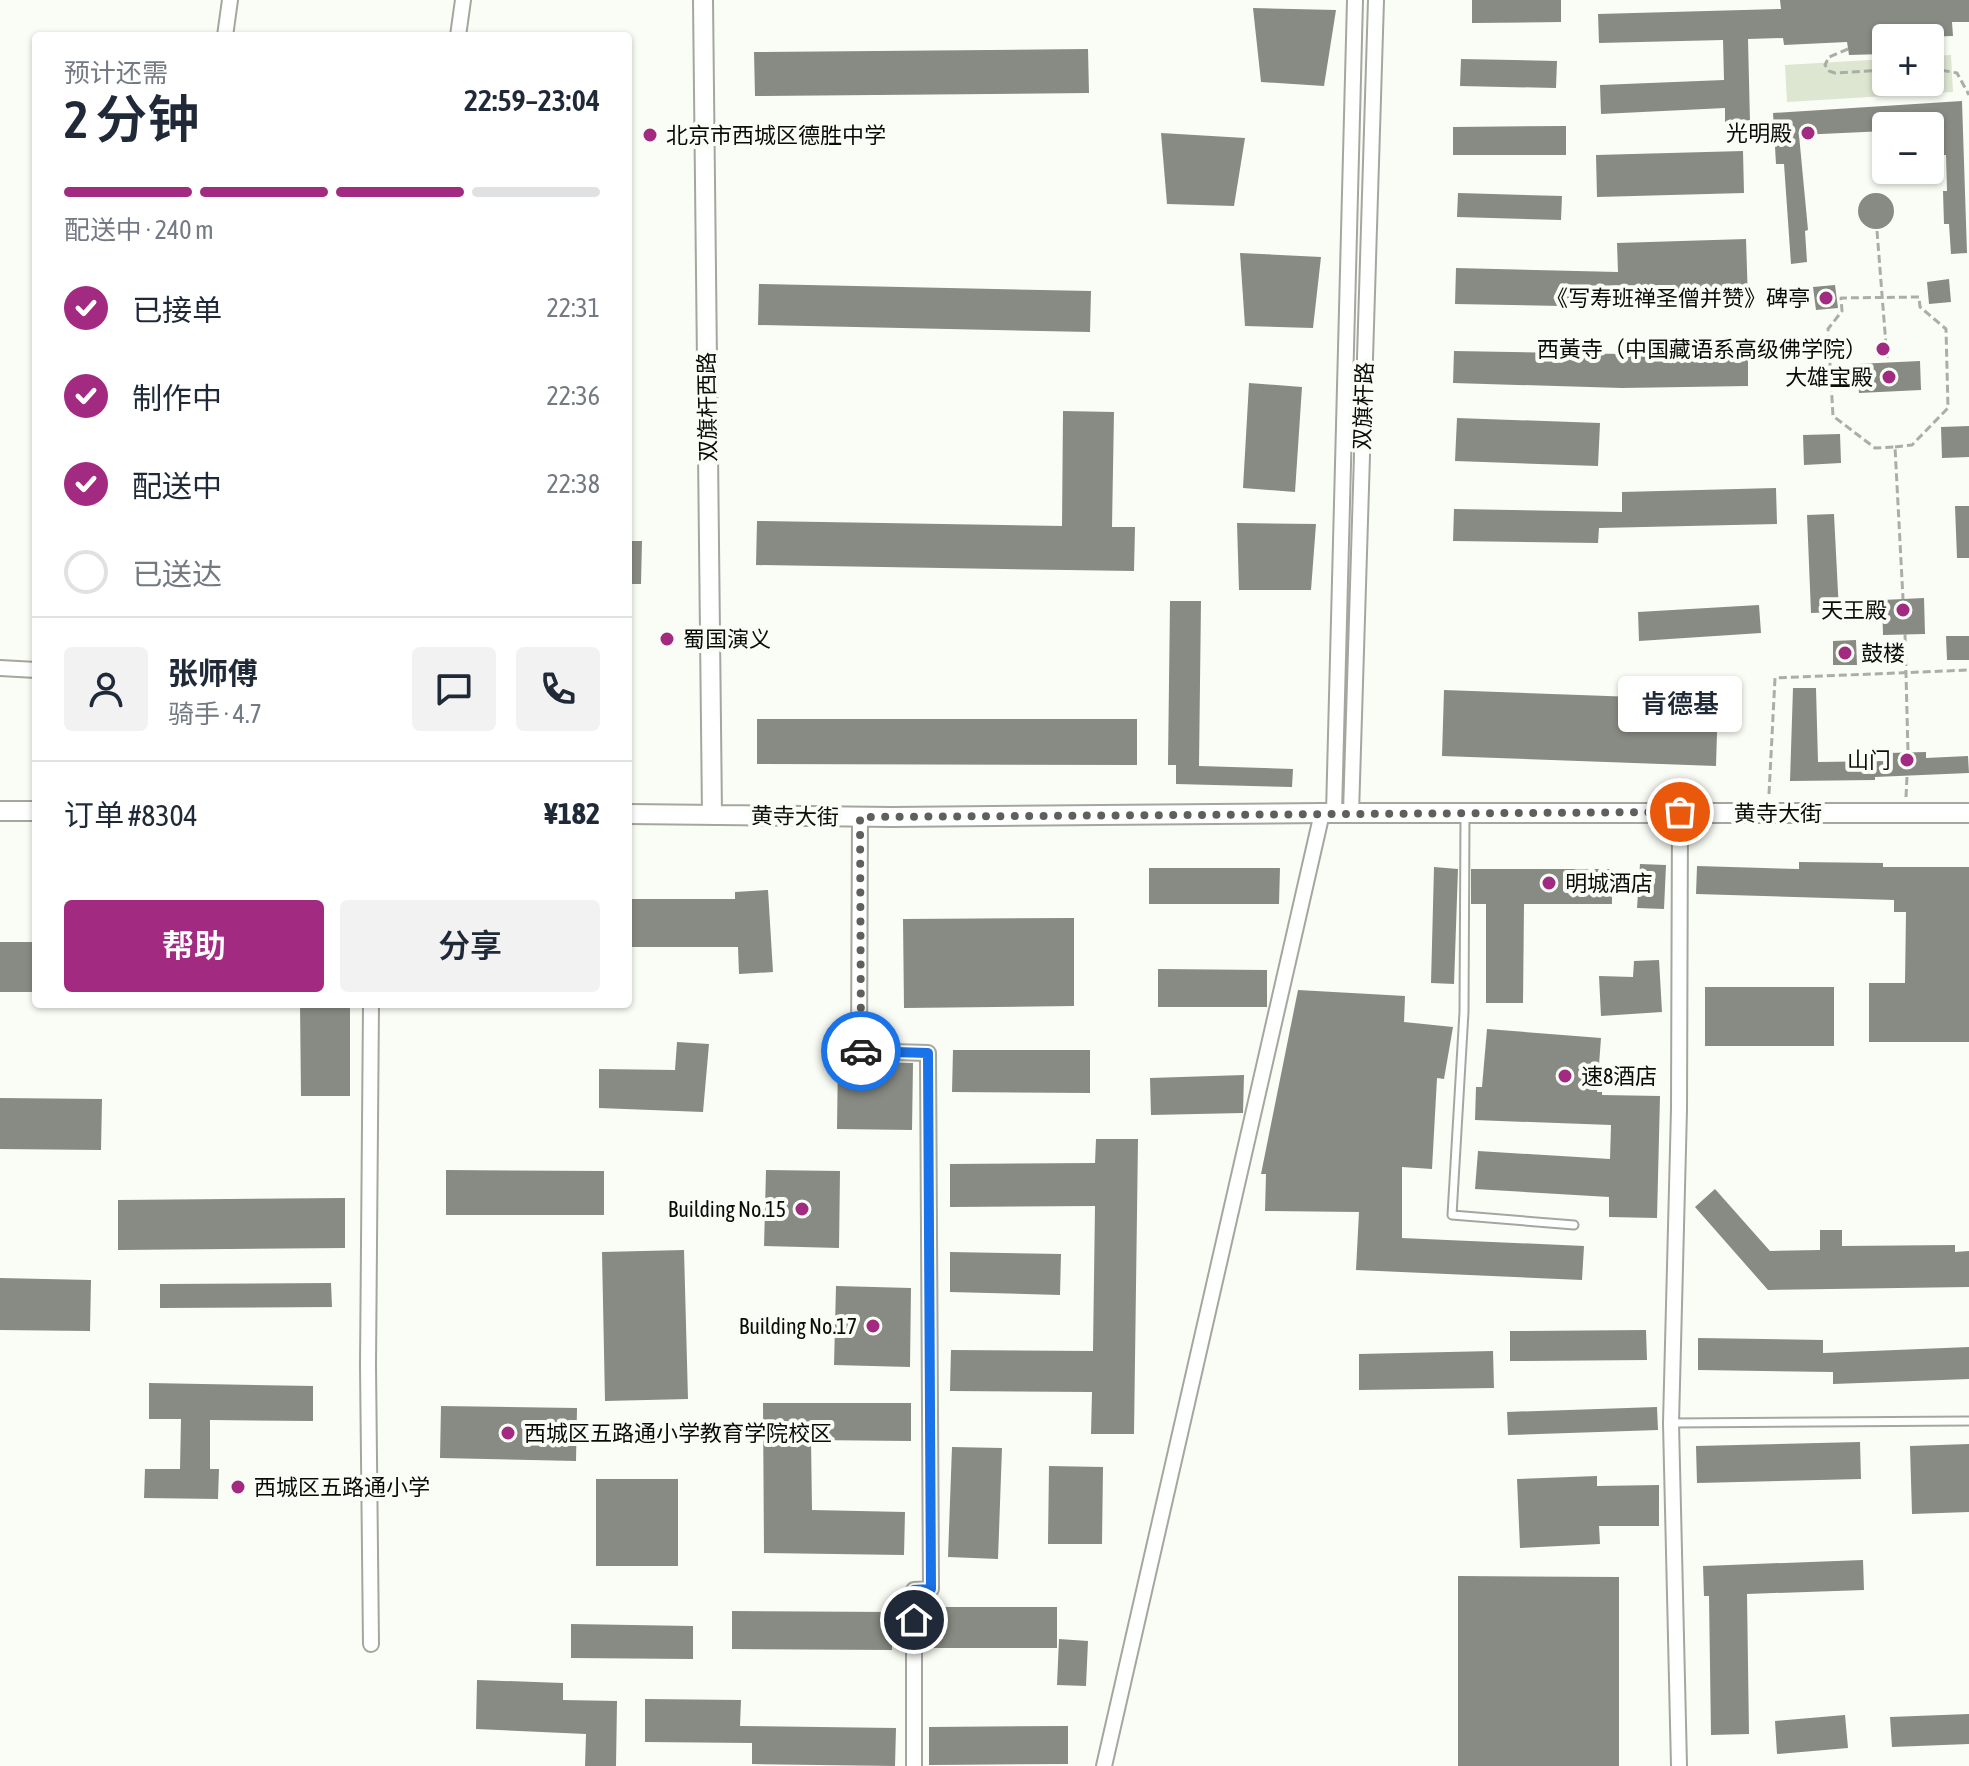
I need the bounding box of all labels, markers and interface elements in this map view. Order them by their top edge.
map controls [1872,24,1944,184]
button: + [1872,24,1944,96]
text: 预计还需 [64,58,168,88]
text: 22:59–23:04 [464,83,600,117]
text: 2 分钟 [64,89,200,149]
button: − [1872,112,1944,184]
place label: 光明殿 [1726,120,1792,146]
place label: 北京市西城区德胜中学 [666,122,886,148]
marker: 光明殿 [1799,124,1817,142]
marker: 北京市西城区德胜中学 [641,126,659,144]
text: 配送中 · 240 m [64,215,214,245]
place label: 《写寿班禅圣僧并赞》碑亭 [1546,285,1810,311]
icon: check [64,286,108,330]
marker: 《写寿班禅圣僧并赞》碑亭 [1817,289,1835,307]
text: 已接单 [132,293,222,327]
text: 22:31 [546,293,600,323]
place label: 西黃寺（中国藏语系高级佛学院） [1537,336,1867,362]
marker: 西黃寺（中国藏语系高级佛学院） [1874,340,1892,358]
street label: 双旗杆西路 [693,352,721,462]
street label: 双旗杆路 [1348,362,1378,450]
place label: 大雄宝殿 [1785,364,1873,390]
marker: 大雄宝殿 [1880,368,1898,386]
icon: check [64,374,108,418]
text: 制作中 [132,381,222,415]
text: 22:36 [546,381,600,411]
icon: check [64,462,108,506]
text: 配送中 [132,469,222,503]
text: 22:38 [546,469,600,499]
text: 已送达 [132,557,222,591]
place label: 天王殿 [1821,597,1887,623]
marker: 天王殿 [1894,601,1912,619]
place label: 蜀国演义 [683,626,771,652]
marker: 蜀国演义 [658,630,676,648]
place label: 鼓楼 [1861,640,1905,666]
marker: 鼓楼 [1836,644,1854,662]
button: person [64,647,148,731]
button: chat [412,647,496,731]
button: phone [516,647,600,731]
text: 张师傅 [168,656,258,690]
callout: 肯德基 [1618,676,1742,732]
text: 肯德基 [1641,689,1719,719]
text: 骑手 · 4.7 [168,699,262,729]
place label: 山门 [1847,747,1891,773]
marker: 山门 [1898,751,1916,769]
pin [1646,778,1714,846]
icon: bag [1658,790,1702,834]
text: ¥182 [544,796,600,830]
text: 订单 #8304 [64,798,198,832]
street label: 黄寺大街 [1734,800,1822,826]
street label: 黄寺大街 [751,802,839,830]
place label: 明城酒店 [1565,870,1653,896]
marker: 明城酒店 [1540,874,1558,892]
button: 帮助 [64,900,324,992]
button: 分享 [340,900,600,992]
courier [821,1011,901,1091]
icon: car [839,1029,883,1073]
place label: 速8酒店 [1581,1063,1657,1089]
marker: 速8酒店 [1556,1067,1574,1085]
place label: Building No.15 [668,1196,786,1222]
marker: Building No.15 [793,1200,811,1218]
place label: Building No.17 [739,1313,857,1339]
marker: Building No.17 [864,1317,882,1335]
place label: 西城区五路通小学教育学院校区 [524,1420,832,1446]
marker: 西城区五路通小学教育学院校区 [499,1424,517,1442]
place label: 西城区五路通小学 [254,1474,430,1500]
marker: 西城区五路通小学 [229,1478,247,1496]
pin [880,1586,948,1654]
icon: home [892,1598,936,1642]

